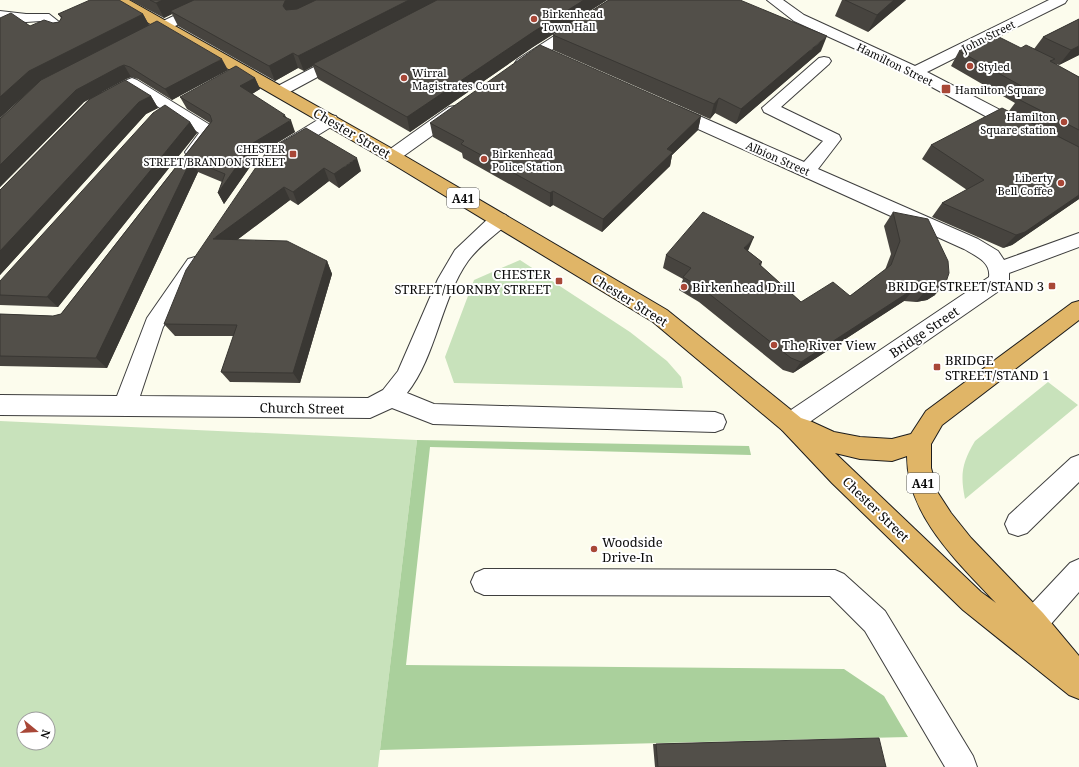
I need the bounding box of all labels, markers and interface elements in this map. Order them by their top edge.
place label: Birkenhead Town Hall [542,6,603,34]
marker: Birkenhead Town Hall [529,14,539,24]
street label: John Street [958,16,1017,56]
street label: Hamilton Street [854,39,936,89]
place label: Styled [978,59,1010,74]
marker: Styled [965,61,975,71]
place label: Wirral Magistrates Court [412,65,505,93]
marker: Wirral Magistrates Court [399,73,409,83]
place label: Hamilton Square [955,82,1045,97]
marker: Hamilton Square [940,83,952,95]
street label: Chester Street [310,104,394,163]
place label: Hamilton Square station [980,109,1056,137]
marker: Hamilton Square station [1059,117,1069,127]
street label: Albion Street [744,137,812,179]
place label: CHESTER STREET/BRANDON STREET [144,141,286,169]
place label: Birkenhead Police Station [492,146,563,174]
marker: CHESTER STREET/BRANDON STREET [288,149,298,159]
marker: Birkenhead Police Station [479,154,489,164]
place label: Liberty Bell Coffee [998,170,1054,198]
marker: Liberty Bell Coffee [1056,178,1066,188]
road number: A41 [447,188,479,208]
place label: CHESTER STREET/HORNBY STREET [394,265,551,298]
street label: Chester Street [589,269,672,331]
marker: CHESTER STREET/HORNBY STREET [554,276,564,286]
place label: BRIDGE STREET/STAND 3 [888,277,1044,295]
place label: Birkenhead Drill [692,278,795,296]
marker: BRIDGE STREET/STAND 3 [1047,281,1057,291]
marker: Birkenhead Drill [679,282,689,292]
street label: Bridge Street [886,302,963,362]
place label: The River View [782,336,877,354]
marker: The River View [769,340,779,350]
place label: BRIDGE STREET/STAND 1 [945,351,1049,384]
marker: BRIDGE STREET/STAND 1 [932,362,942,372]
street label: Church Street [259,398,345,418]
street label: Chester Street [839,473,914,546]
road number: A41 [907,473,939,493]
place label: Woodside Drive-In [602,533,663,566]
marker: Woodside Drive-In [589,544,599,554]
north arrow [16,711,56,751]
text: N [37,728,54,741]

